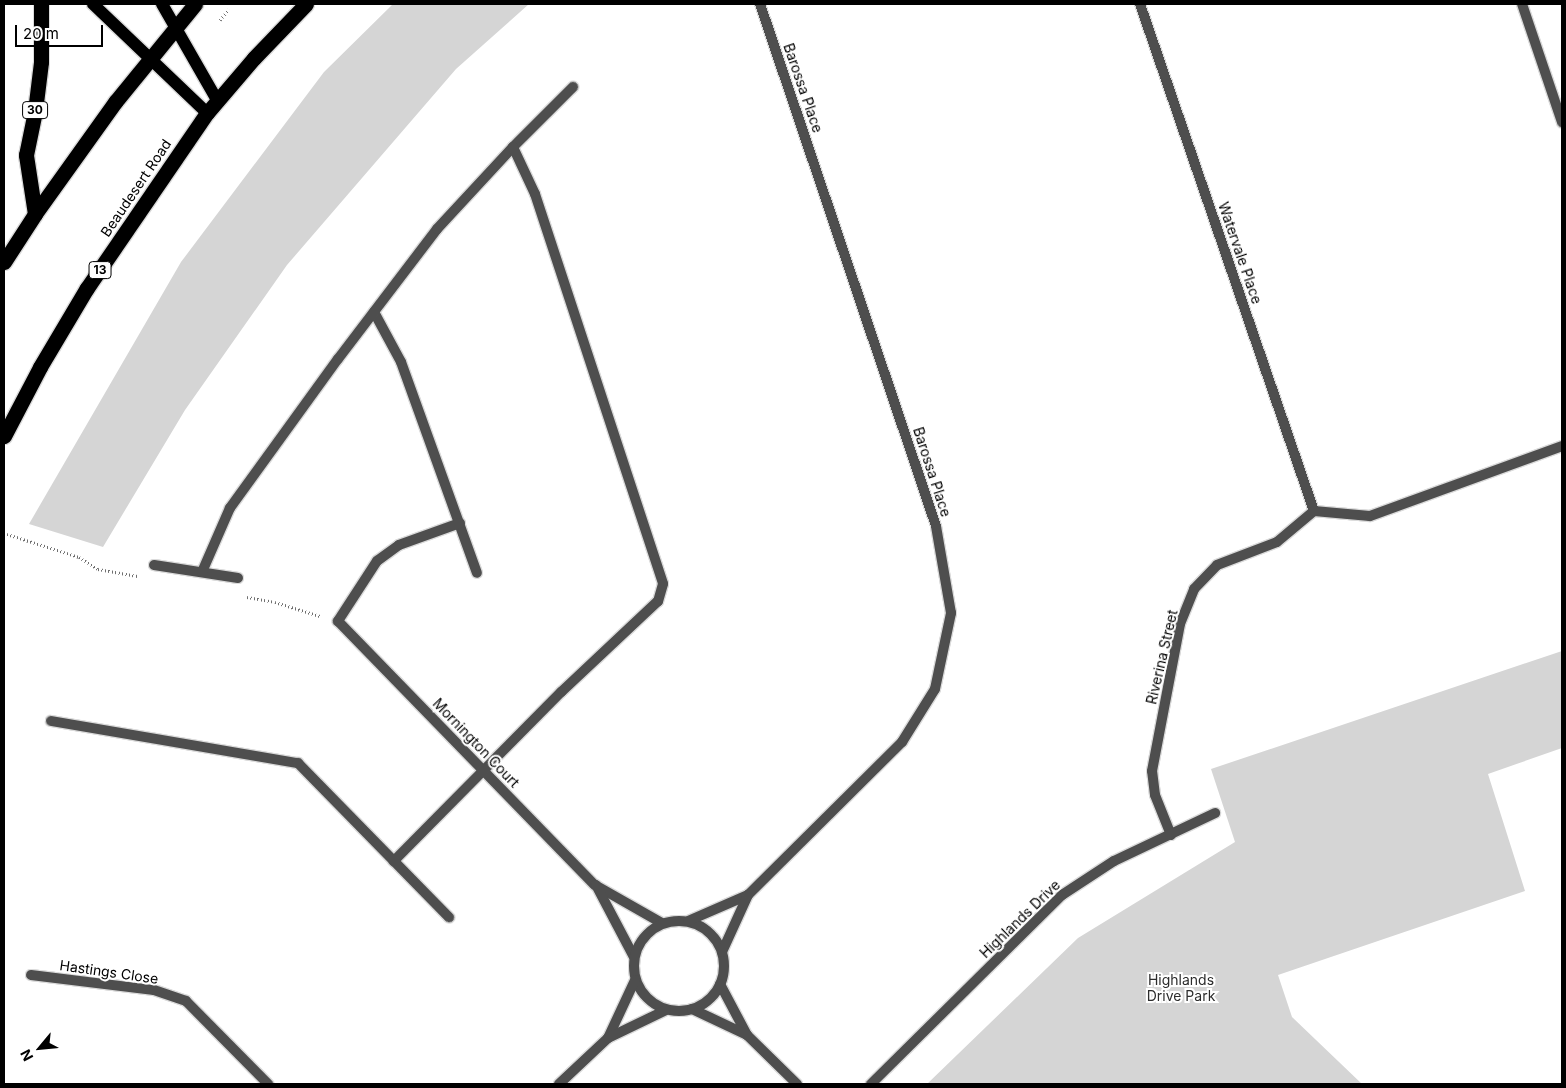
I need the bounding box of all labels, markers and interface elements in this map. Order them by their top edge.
scale bar [18,15,105,47]
text: 20 m [23,24,59,43]
street label: Barossa Place [780,41,826,135]
road number: 30 [21,100,49,120]
street label: Beaudesert Road [97,136,175,240]
street label: Watervale Place [1215,200,1265,306]
road number: 13 [88,260,112,280]
street label: Barossa Place [910,425,954,519]
street label: Riverina Street [1143,608,1181,706]
street label: Mornington Court [429,695,523,791]
street label: Highlands Drive [976,877,1064,961]
street label: Hastings Close [59,957,159,987]
park label: Highlands Drive Park [1147,972,1215,1004]
north arrow [15,1023,65,1073]
text: N [16,1047,36,1064]

